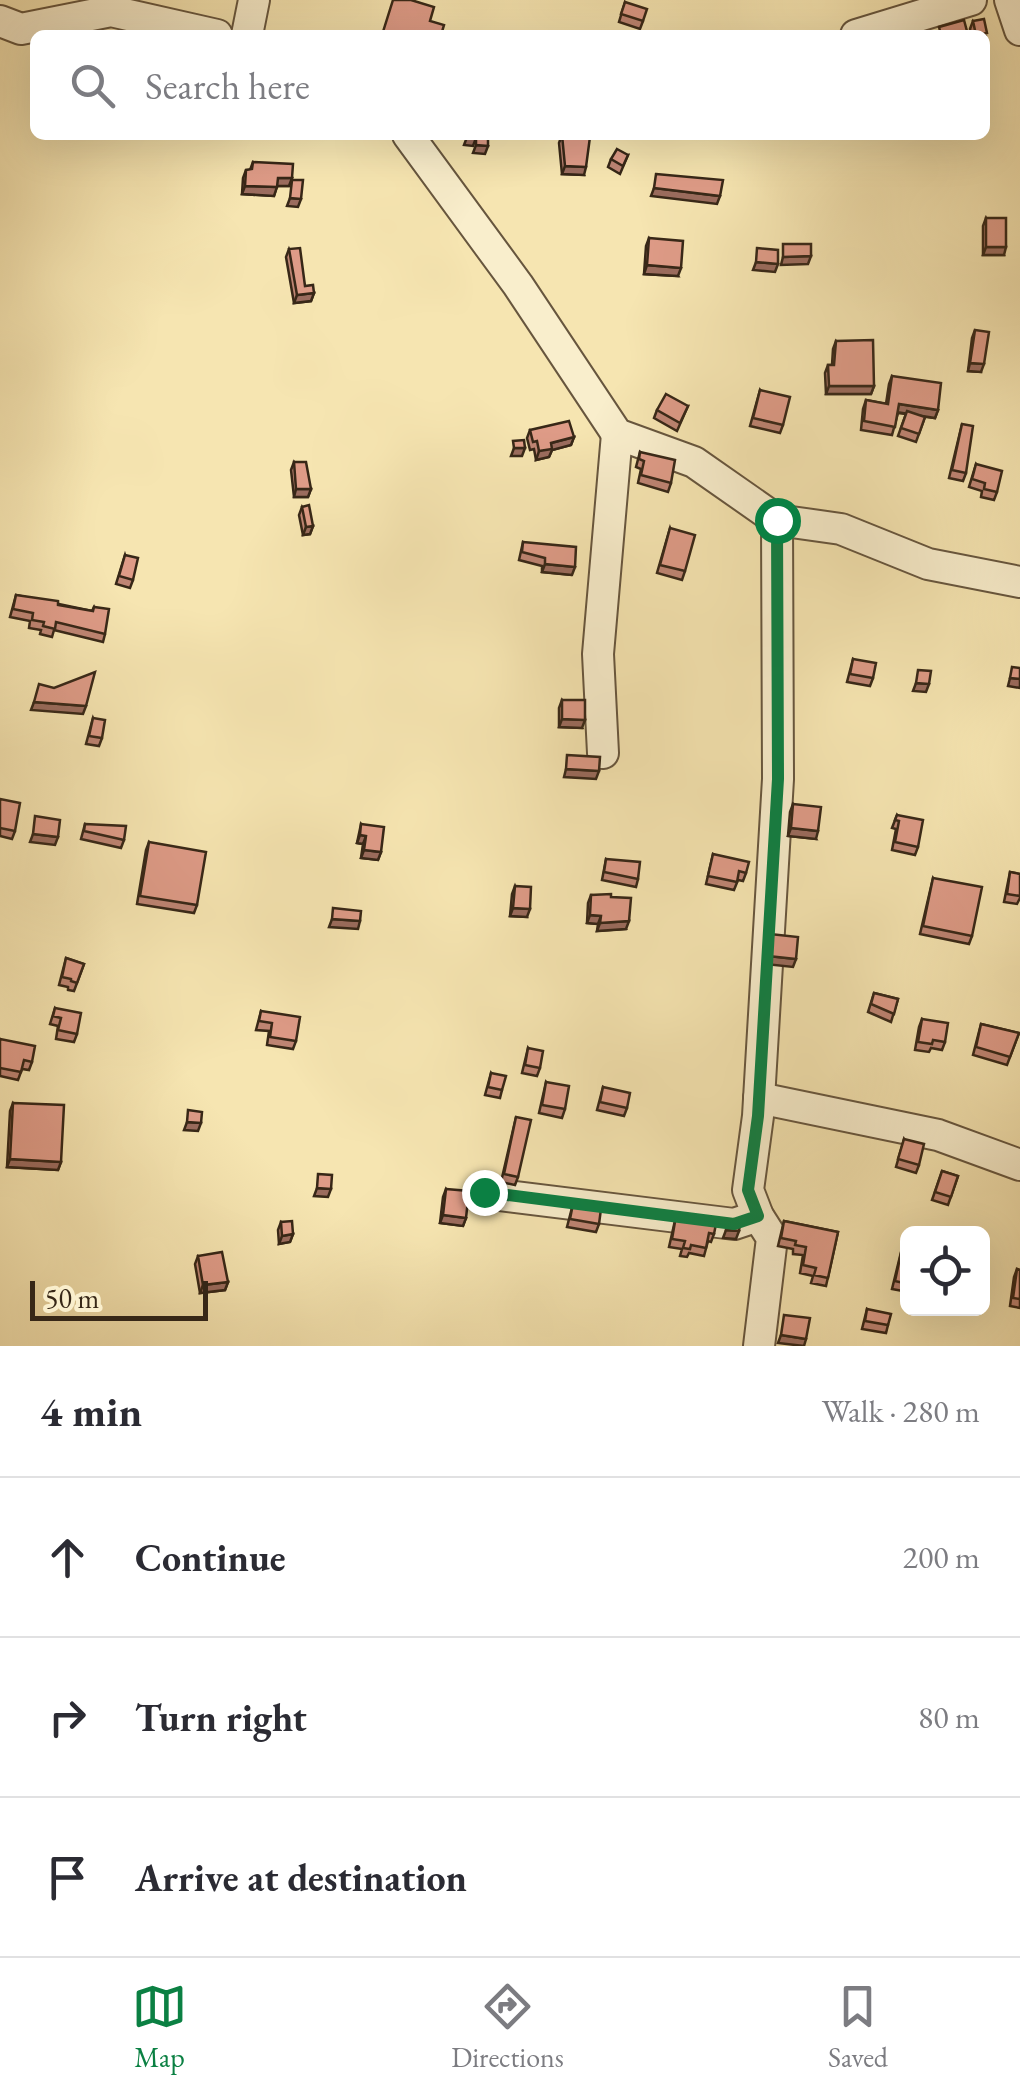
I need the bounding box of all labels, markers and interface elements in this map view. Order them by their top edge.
search box [30,30,990,140]
icon: search [65,58,120,113]
text: Search here [145,61,310,110]
route start [755,498,801,544]
route end [462,1170,508,1216]
map controls [900,1226,990,1316]
button: locate [900,1226,990,1316]
scale bar [30,1276,208,1320]
text: 50 m [45,1280,99,1316]
text: 4 min [40,1384,142,1439]
text: Walk · 280 m [822,1390,980,1432]
icon: ahead [40,1530,95,1585]
text: Continue [135,1533,286,1582]
text: 200 m [903,1536,980,1578]
icon: right [40,1690,95,1745]
text: Turn right [135,1693,307,1742]
text: 80 m [918,1696,980,1738]
icon: arrive [40,1850,95,1905]
text: Arrive at destination [135,1853,467,1902]
tab: Map [132,1979,187,2075]
tab: Directions [451,1979,564,2075]
tab: Saved [828,1979,888,2075]

